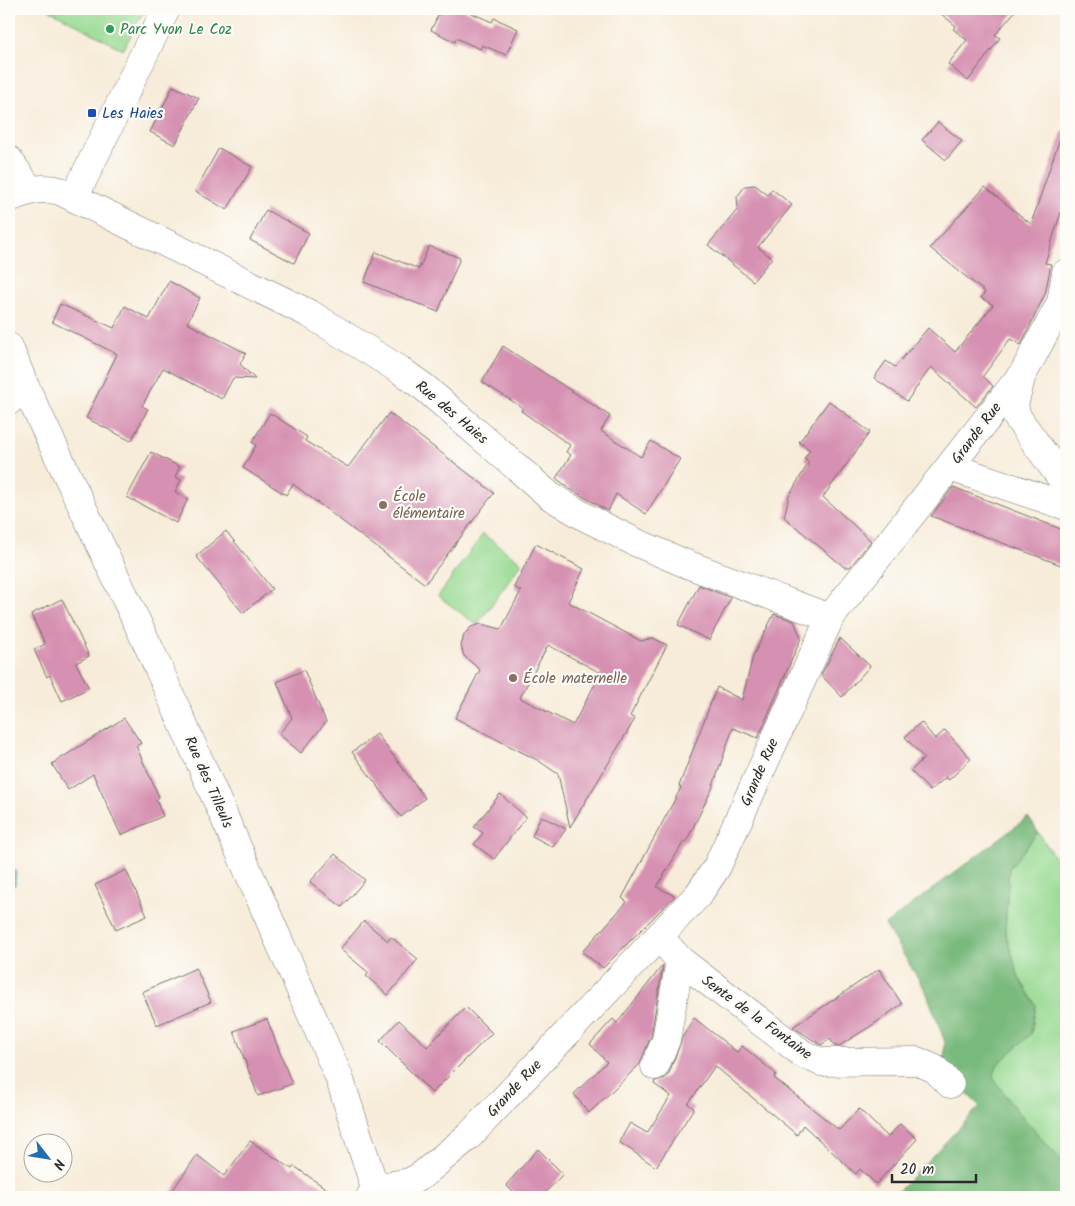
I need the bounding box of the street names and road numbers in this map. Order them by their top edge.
street label: Rue des Haies [409,375,494,451]
street label: Grande Rue [946,397,1008,470]
street label: Rue des Tilleuls [177,733,239,833]
street label: Grande Rue [734,734,786,810]
street label: Sente de la Fontaine [696,969,817,1066]
street label: Grande Rue [481,1054,548,1123]

